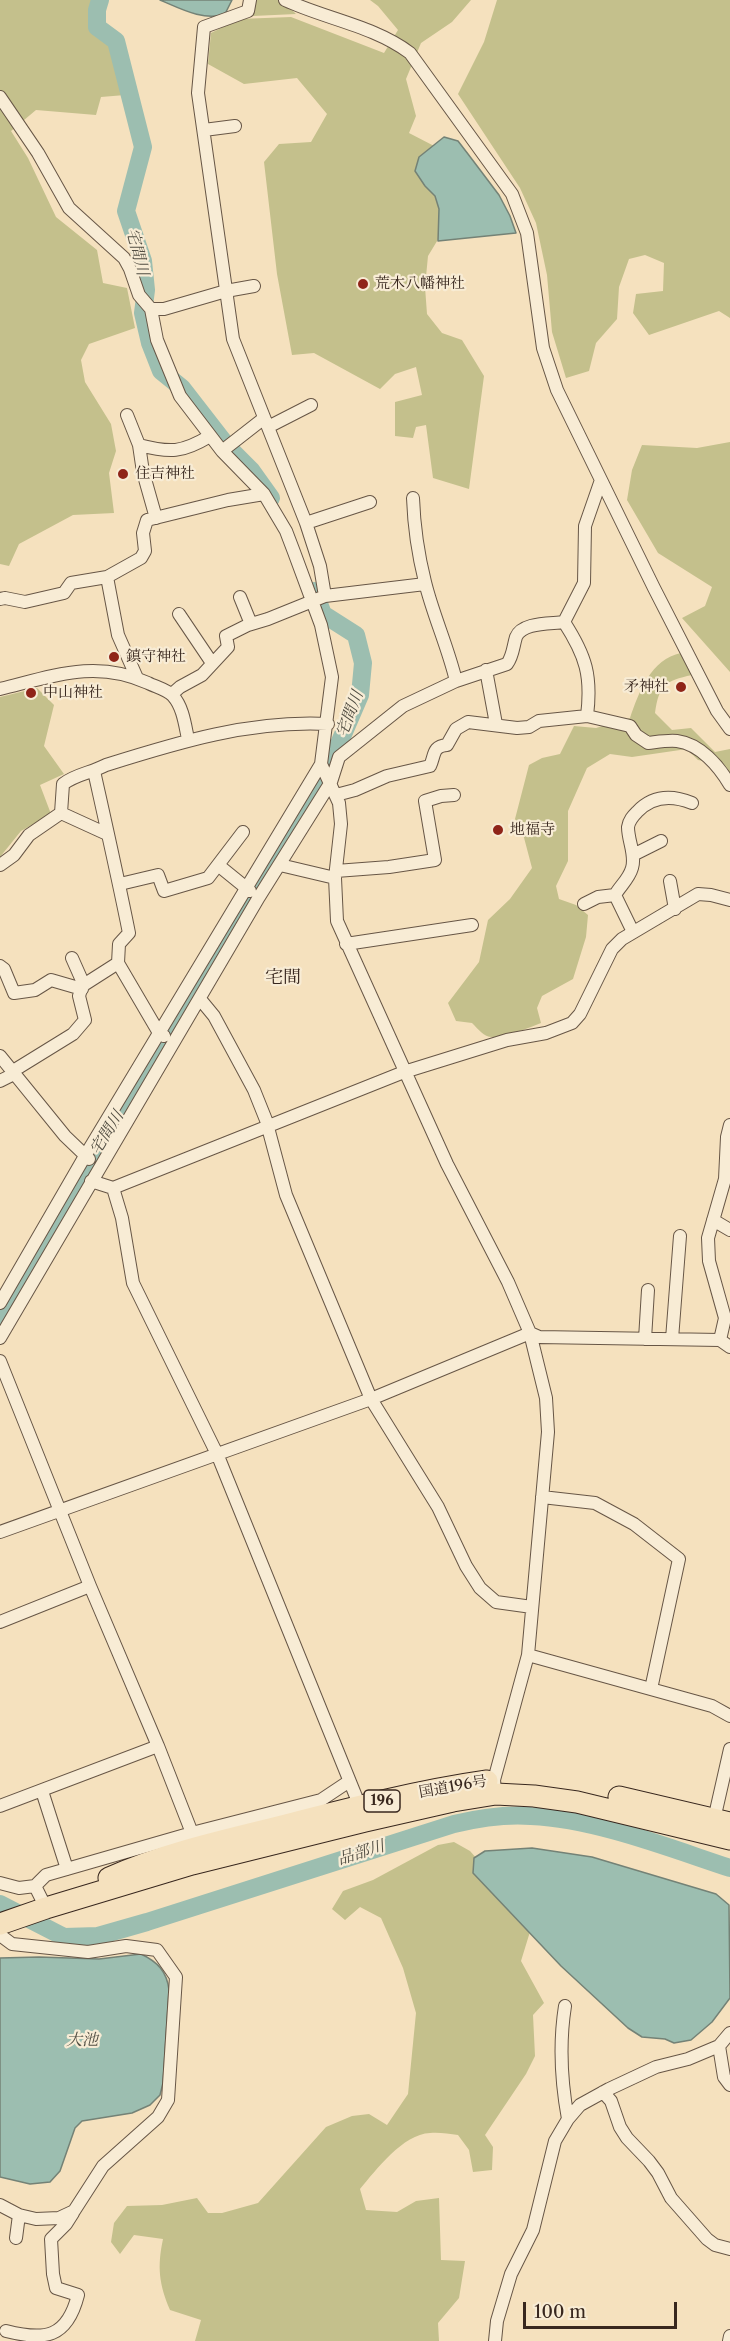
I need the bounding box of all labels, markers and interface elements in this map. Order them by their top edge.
water label: 宅間川 [122,226,152,278]
place label: 荒木八幡神社 [375,275,465,293]
marker: 荒木八幡神社 [356,277,370,291]
place label: 住吉神社 [135,465,195,483]
marker: 住吉神社 [116,467,130,481]
place label: 鎮守神社 [126,648,186,666]
marker: 鎮守神社 [107,650,121,664]
place label: 矛神社 [624,678,669,696]
marker: 矛神社 [674,680,688,694]
place label: 中山神社 [43,684,103,702]
marker: 中山神社 [24,686,38,700]
water label: 宅間川 [332,688,368,740]
place label: 地福寺 [510,821,555,839]
marker: 地福寺 [491,823,505,837]
district label: 宅間 [265,967,301,989]
water label: 宅間川 [86,1108,128,1158]
street label: 国道196号 [418,1772,488,1802]
road number: 196 [364,1790,400,1812]
water label: 品部川 [335,1837,387,1869]
water label: 大池 [66,2030,98,2050]
scale bar [526,2290,680,2328]
text: 100 m [534,2301,586,2323]

